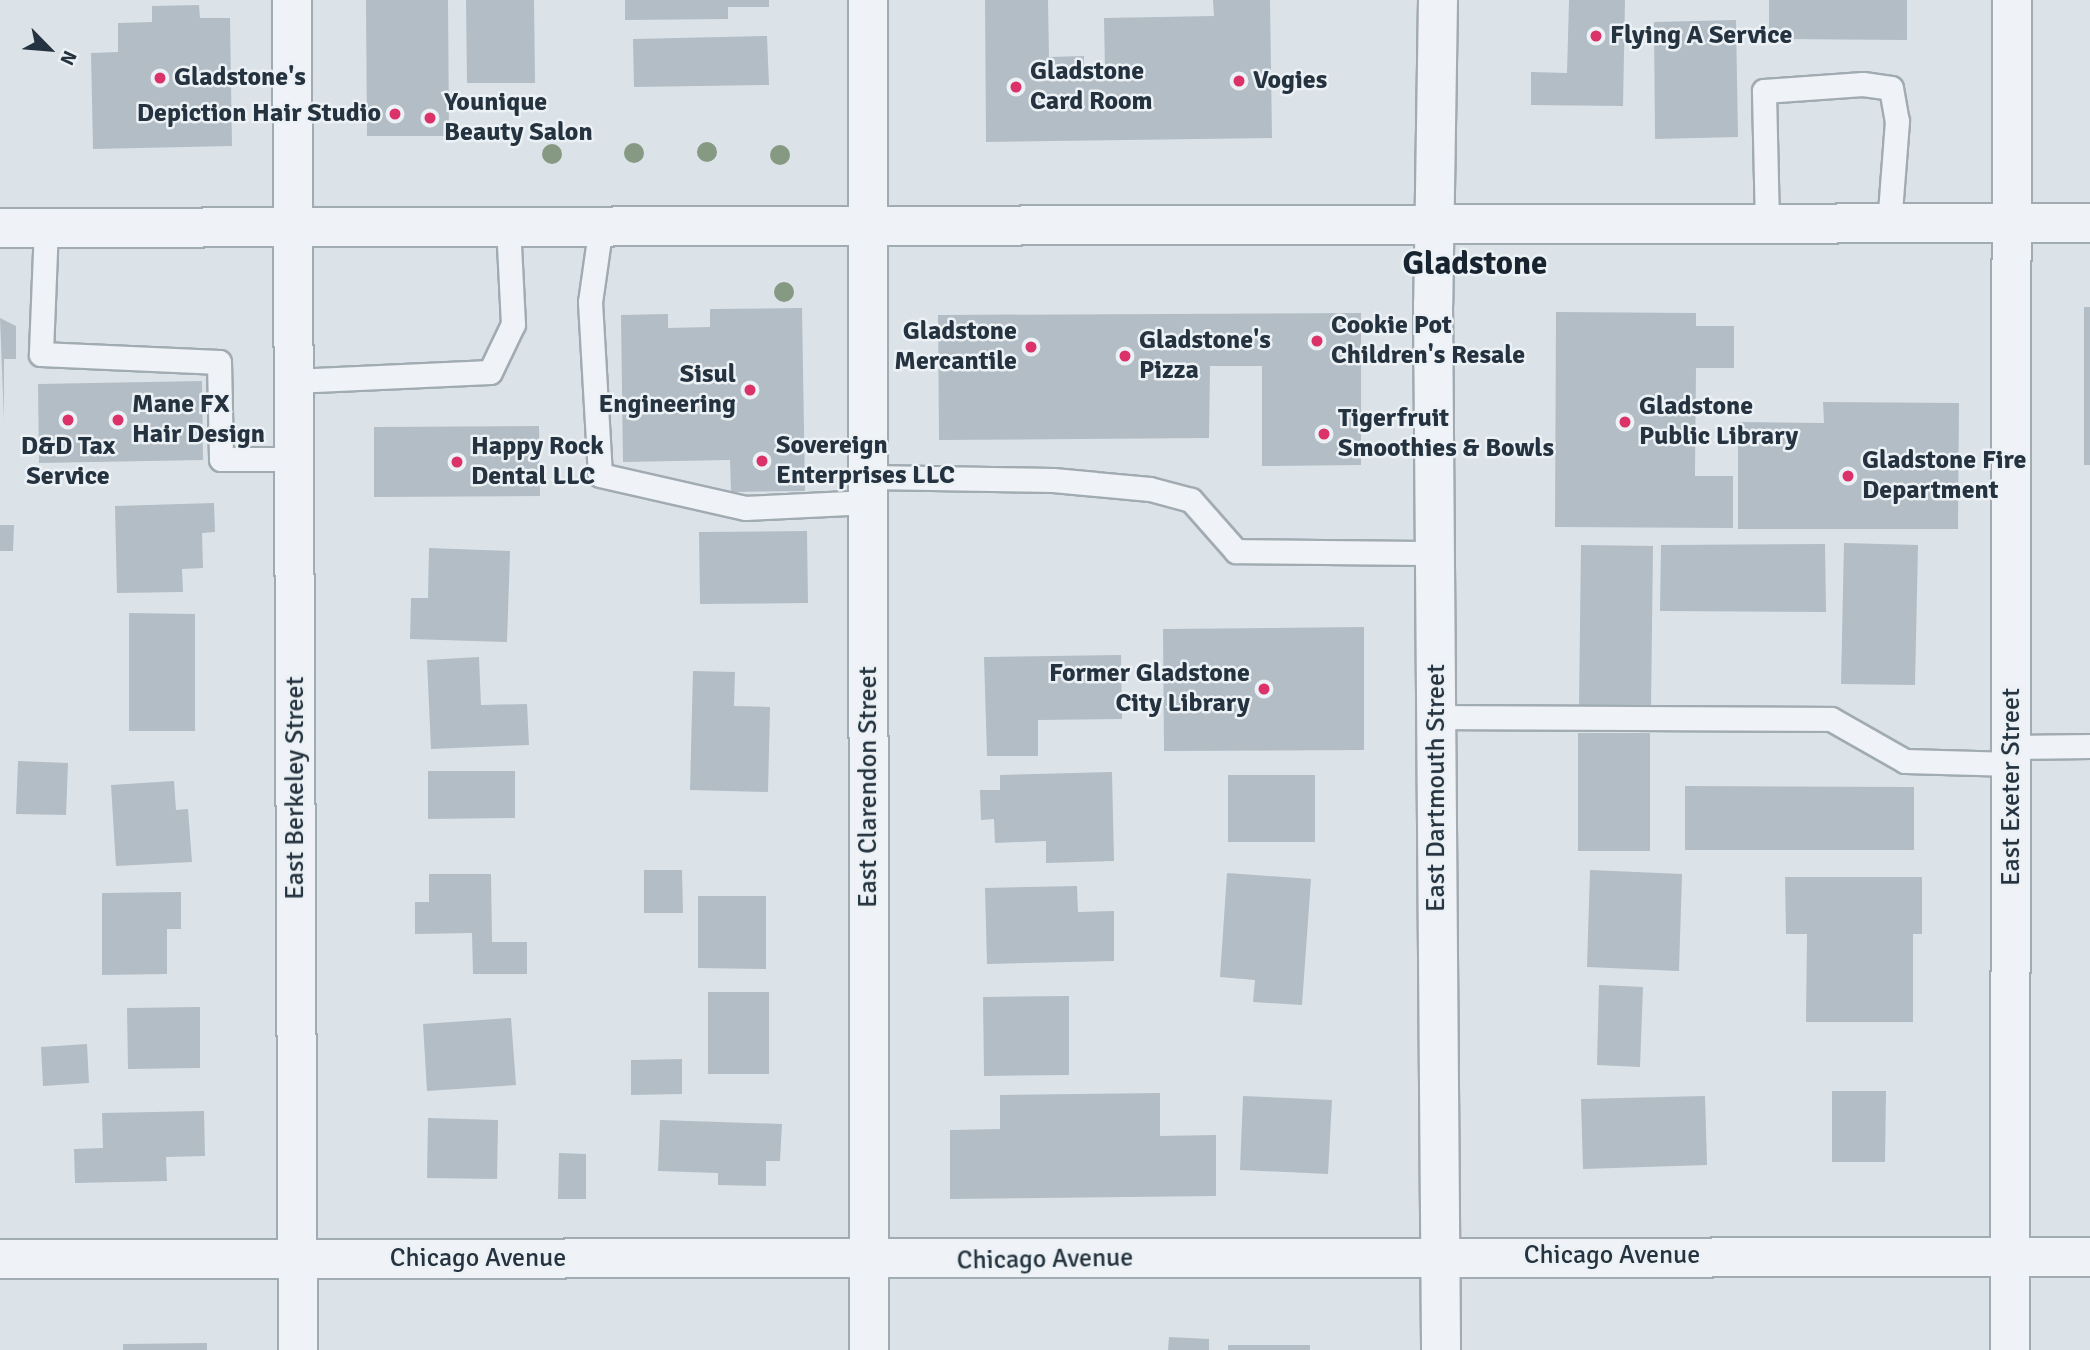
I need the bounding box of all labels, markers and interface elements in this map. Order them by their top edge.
north arrow [14,14,84,84]
place label: Flying A Service [1610,20,1792,52]
marker: Flying A Service [1588,28,1604,44]
text: N [54,47,82,69]
place label: Gladstone Card Room [1030,56,1153,118]
place label: Gladstone's [174,62,306,94]
place label: Vogies [1253,65,1327,97]
marker: Gladstone's [152,70,168,86]
marker: Vogies [1231,73,1247,89]
marker: Gladstone Card Room [1008,79,1024,95]
place label: Younique Beauty Salon [444,87,593,148]
place label: Depiction Hair Studio [137,98,381,130]
marker: Depiction Hair Studio [387,106,403,122]
marker: Younique Beauty Salon [422,110,438,126]
district label: Gladstone [1403,244,1547,284]
place label: Cookie Pot Children's Resale [1331,310,1525,372]
place label: Gladstone Mercantile [894,316,1017,378]
place label: Gladstone's Pizza [1139,325,1271,386]
marker: Cookie Pot Children's Resale [1309,333,1325,349]
marker: Gladstone Mercantile [1023,339,1039,355]
marker: Gladstone's Pizza [1117,348,1133,364]
place label: Sisul Engineering [598,359,736,420]
marker: Sisul Engineering [742,382,758,398]
place label: Mane FX Hair Design [132,389,265,450]
place label: Gladstone Public Library [1639,391,1798,452]
place label: Tigerfruit Smoothies & Bowls [1338,403,1554,464]
marker: D&D Tax Service [60,412,76,428]
marker: Mane FX Hair Design [110,412,126,428]
marker: Gladstone Public Library [1617,414,1633,430]
marker: Tigerfruit Smoothies & Bowls [1316,426,1332,442]
place label: Sovereign Enterprises LLC [776,430,955,492]
place label: D&D Tax Service [21,431,115,492]
place label: Happy Rock Dental LLC [471,431,604,492]
place label: Gladstone Fire Department [1862,445,2026,506]
marker: Sovereign Enterprises LLC [754,453,770,469]
marker: Happy Rock Dental LLC [449,454,465,470]
marker: Gladstone Fire Department [1840,468,1856,484]
place label: Former Gladstone City Library [1049,658,1250,720]
street label: East Dartmouth Street [1421,664,1453,912]
street label: East Clarendon Street [853,666,885,908]
street label: East Berkeley Street [280,676,312,900]
marker: Former Gladstone City Library [1256,681,1272,697]
street label: East Exeter Street [1996,688,2028,886]
street label: Chicago Avenue [1524,1240,1700,1272]
street label: Chicago Avenue [390,1243,566,1275]
street label: Chicago Avenue [956,1243,1134,1277]

